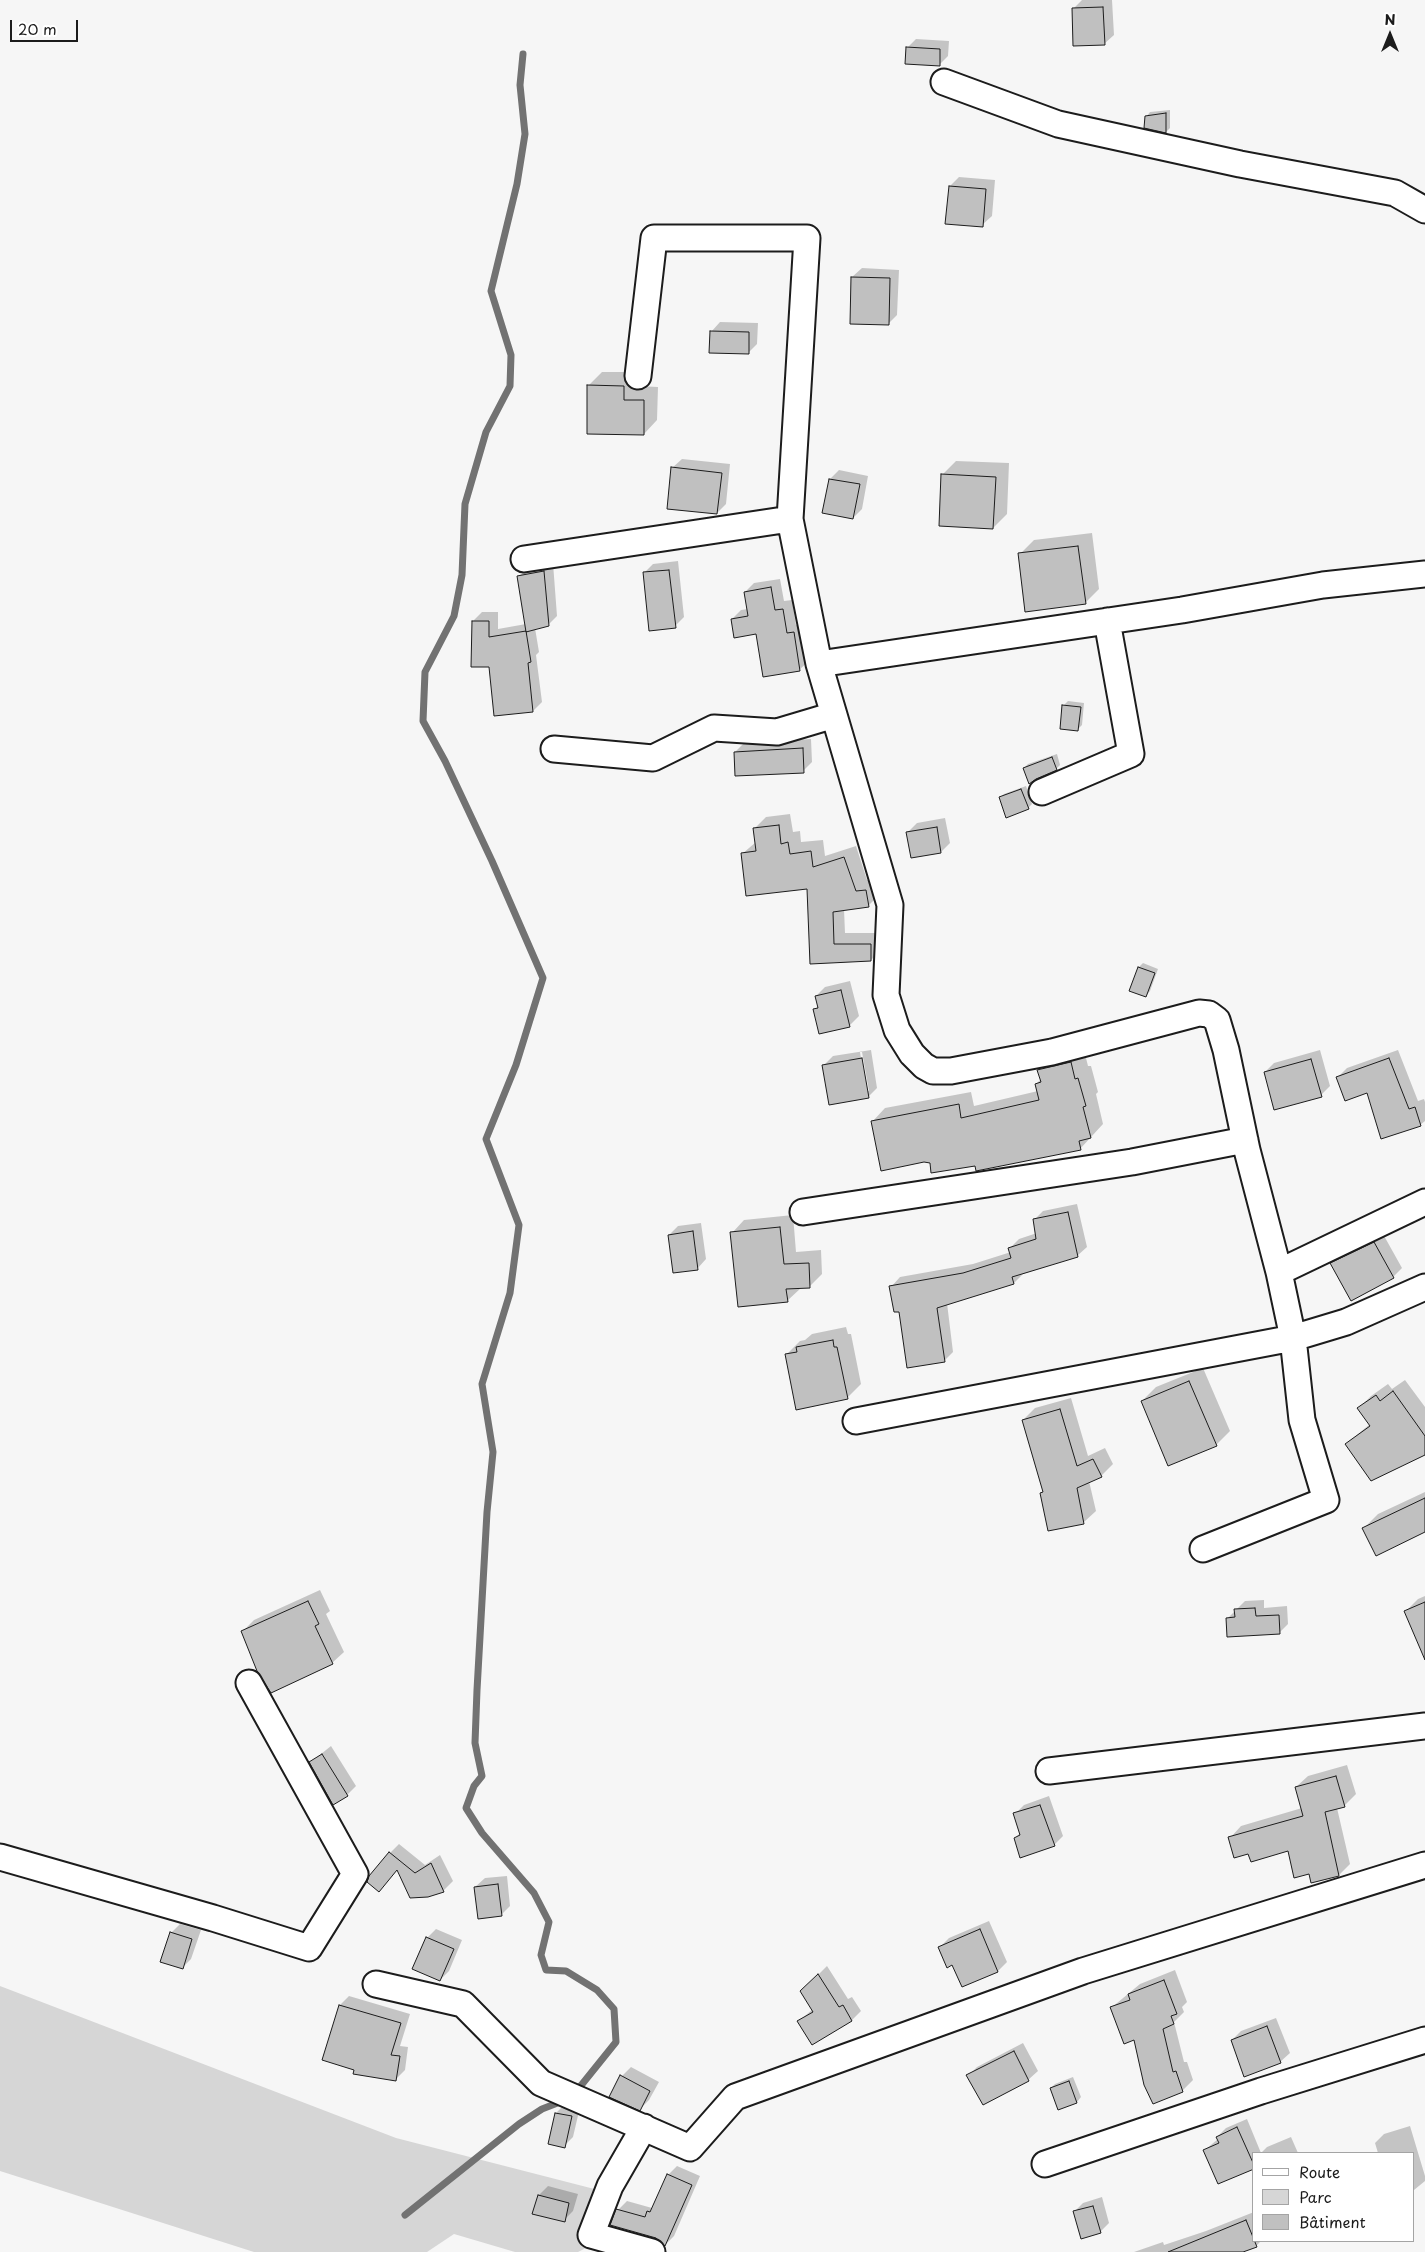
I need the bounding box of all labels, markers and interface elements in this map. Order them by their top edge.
text: N [1384,9,1396,30]
scale bar [12,10,80,42]
north arrow [1365,10,1415,60]
text: 20 m [18,17,57,40]
legend [1252,2152,1415,2242]
text: Route [1299,2160,1340,2183]
text: Parc [1299,2185,1332,2208]
text: Bâtiment [1299,2210,1366,2233]

